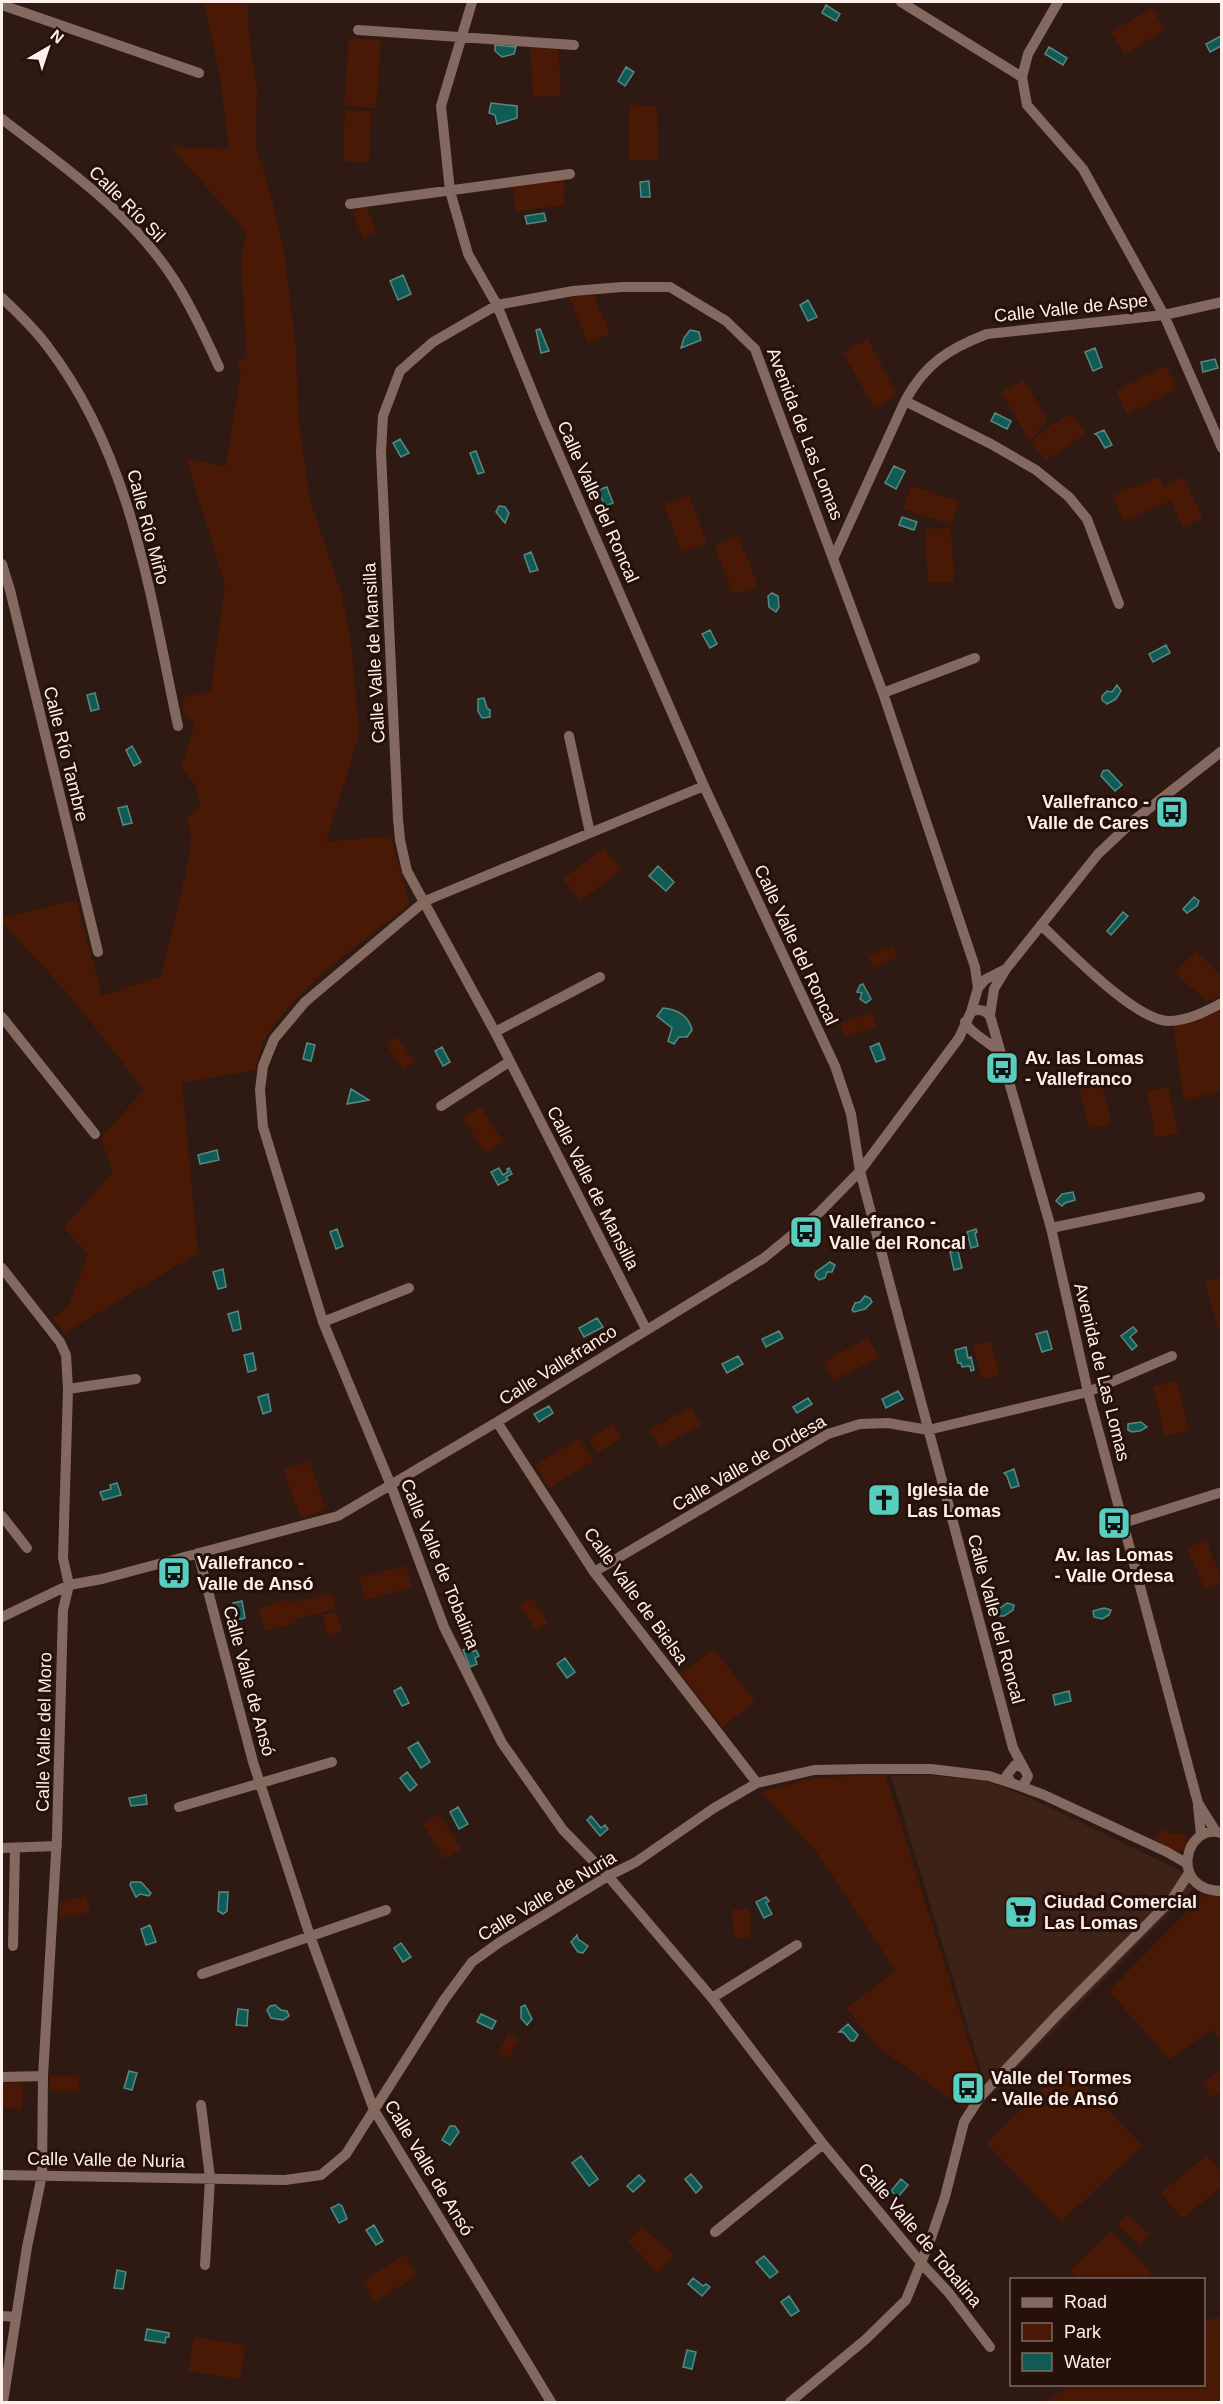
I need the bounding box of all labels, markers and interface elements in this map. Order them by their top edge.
north arrow [18,18,78,78]
text: N [47,26,67,47]
street label: Calle Río Sil [85,162,169,246]
street label: Calle Valle de Aspe [993,290,1149,326]
street label: Avenida de Las Lomas [763,345,847,523]
street label: Calle Valle del Roncal [553,418,643,586]
street label: Calle Río Miño [123,467,173,587]
street label: Calle Valle de Mansilla [359,561,389,744]
street label: Calle Río Tambre [40,684,92,824]
place label: Vallefranco - Valle de Cares [1027,792,1149,833]
bus stop icon: Vallefranco - Valle de Cares [1154,794,1190,830]
street label: Calle Valle del Roncal [750,862,842,1028]
place label: Av. las Lomas - Vallefranco [1025,1048,1144,1089]
bus stop icon: Av. las Lomas - Vallefranco [984,1050,1020,1086]
street label: Calle Valle de Mansilla [543,1103,643,1274]
place label: Vallefranco - Valle del Roncal [829,1212,966,1253]
bus stop icon: Vallefranco - Valle del Roncal [788,1214,824,1250]
street label: Avenida de Las Lomas [1070,1281,1134,1463]
street label: Calle Vallefranco [496,1321,620,1409]
street label: Calle Valle de Ordesa [669,1410,830,1515]
street label: Calle Valle de Tobalina [397,1476,484,1653]
place label: Iglesia de Las Lomas [907,1480,1001,1521]
church icon: Iglesia de Las Lomas [866,1482,902,1518]
bus stop icon: Av. las Lomas - Valle Ordesa [1096,1505,1132,1541]
street label: Calle Valle de Bielsa [580,1524,693,1669]
street label: Calle Valle del Roncal [964,1532,1028,1706]
place label: Av. las Lomas - Valle Ordesa [1054,1545,1175,1586]
place label: Vallefranco - Valle de Ansó [197,1553,313,1594]
bus stop icon: Vallefranco - Valle de Ansó [156,1555,192,1591]
street label: Calle Valle de Ansó [219,1604,279,1758]
street label: Calle Valle del Moro [33,1652,55,1812]
street label: Calle Valle de Nuria [474,1846,621,1945]
place label: Ciudad Comercial Las Lomas [1044,1892,1197,1933]
supermarket icon: Ciudad Comercial Las Lomas [1003,1894,1039,1930]
place label: Valle del Tormes - Valle de Ansó [991,2068,1132,2109]
bus stop icon: Valle del Tormes - Valle de Ansó [950,2070,986,2106]
street label: Calle Valle de Ansó [381,2097,477,2239]
street label: Calle Valle de Nuria [27,2149,186,2171]
street label: Calle Valle de Tobalina [854,2159,987,2312]
legend [1010,2278,1205,2386]
text: Road [1064,2292,1107,2312]
text: Park [1064,2322,1102,2342]
text: Water [1064,2352,1111,2372]

